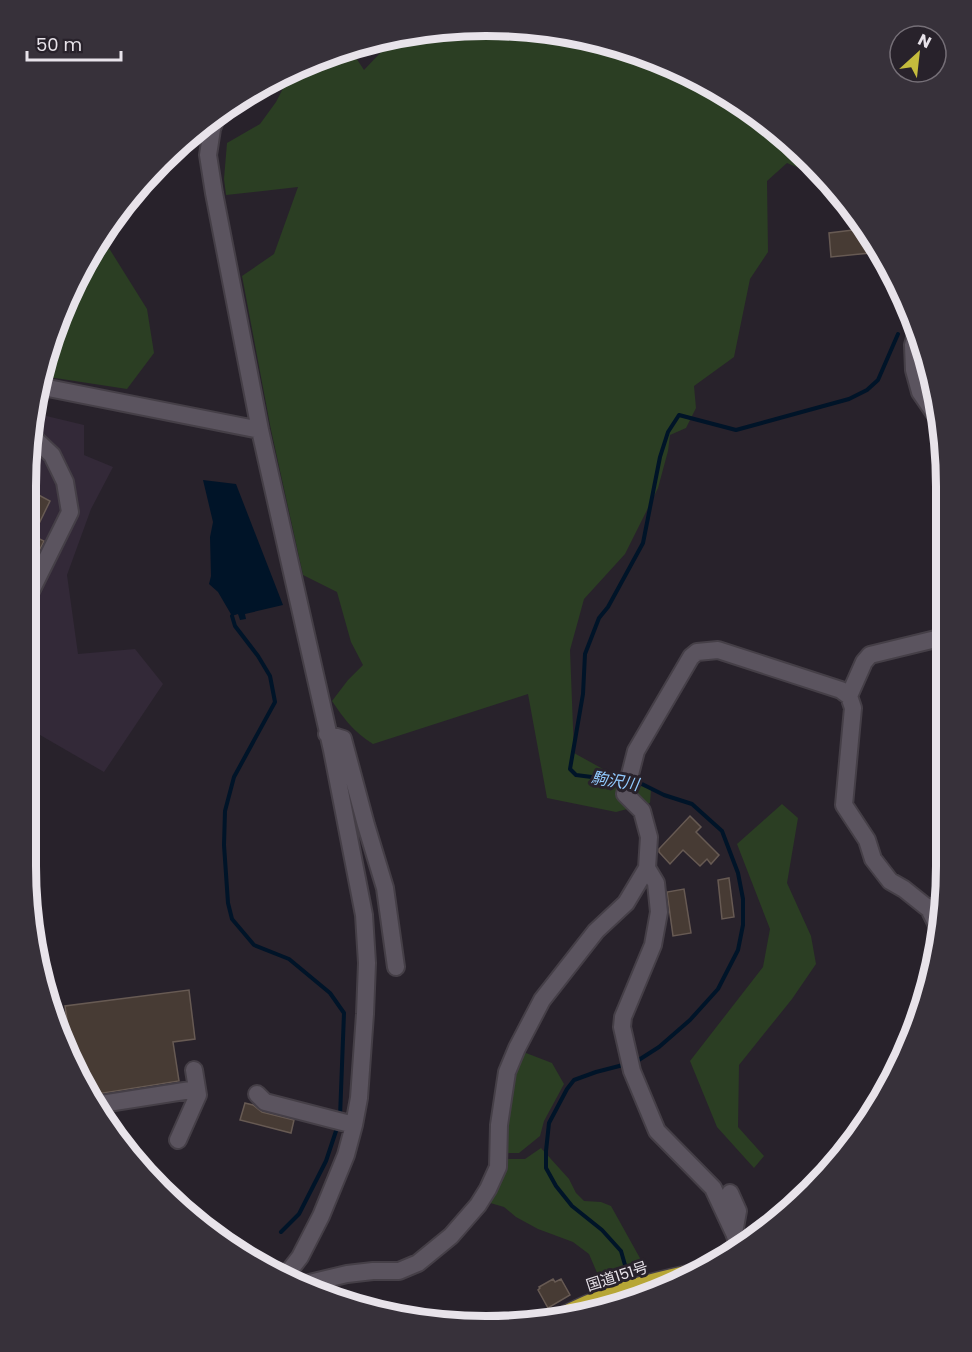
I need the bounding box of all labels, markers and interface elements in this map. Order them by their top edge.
scale bar [27,24,122,62]
north arrow [888,24,948,84]
text: N [914,28,935,54]
text: 50 m [36,32,82,57]
water label: 駒沢川 [589,766,642,796]
street label: 国道151号 [583,1256,651,1296]

